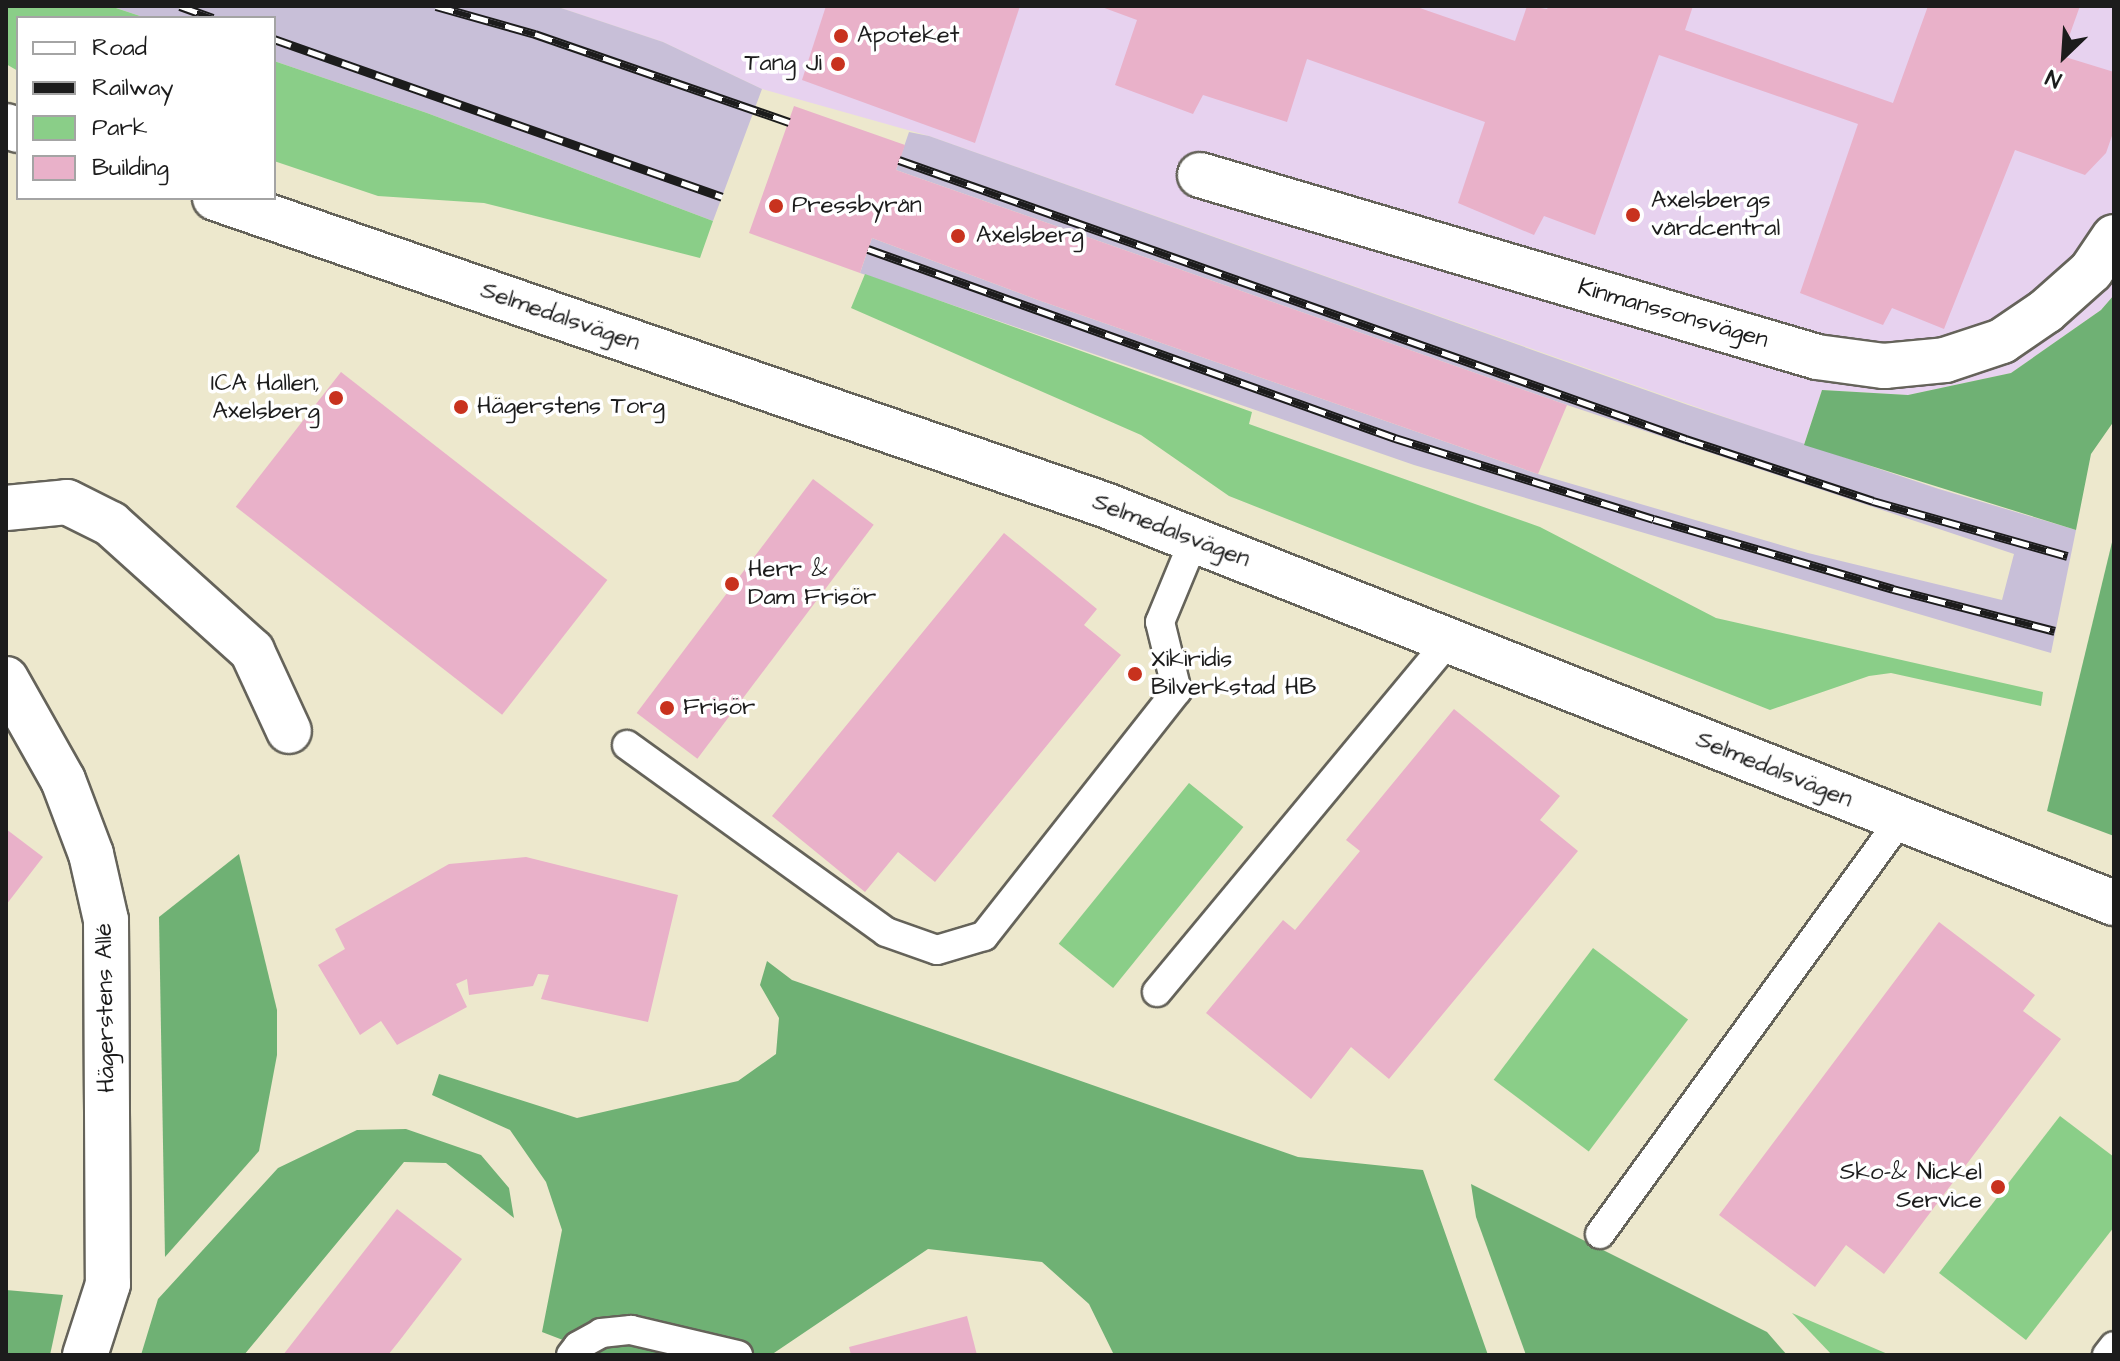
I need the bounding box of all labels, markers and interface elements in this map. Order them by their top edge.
legend [16,16,276,200]
north arrow [2024,16,2104,96]
place label: Apoteket [857,22,959,50]
marker: Apoteket [832,27,850,45]
text: Road [92,31,147,65]
place label: Tang Ji [745,50,822,78]
marker: Tang Ji [829,55,847,73]
text: N [2041,61,2066,95]
text: Railway [92,71,174,105]
text: Park [92,111,148,145]
text: Building [92,151,169,185]
place label: Axelsbergs vårdcentral [1651,187,1780,243]
place label: Pressbyrån [792,192,922,220]
marker: Pressbyrån [767,197,785,215]
marker: Axelsbergs vårdcentral [1622,204,1644,226]
place label: Axelsberg [976,222,1084,250]
marker: Axelsberg [947,225,969,247]
street label: Kinmanssonsvägen [1574,273,1772,355]
street label: Selmedalsvägen [477,276,643,358]
place label: ICA Hallen, Axelsberg [211,370,320,426]
marker: ICA Hallen, Axelsberg [327,389,345,407]
place label: Hägerstens Torg [477,393,665,421]
marker: Hägerstens Torg [452,398,470,416]
street label: Selmedalsvägen [1088,488,1254,574]
place label: Herr & Dam Frisör [748,556,876,612]
marker: Herr & Dam Frisör [723,575,741,593]
place label: Xikiridis Bilverkstad HB [1151,646,1316,702]
marker: Xikiridis Bilverkstad HB [1126,665,1144,683]
place label: Frisör [683,694,755,722]
marker: Frisör [658,699,676,717]
street label: Selmedalsvägen [1692,726,1856,814]
street label: Hägerstens Allé [90,923,122,1093]
place label: Sko-& Nickel Service [1840,1159,1982,1215]
marker: Sko-& Nickel Service [1989,1178,2007,1196]

